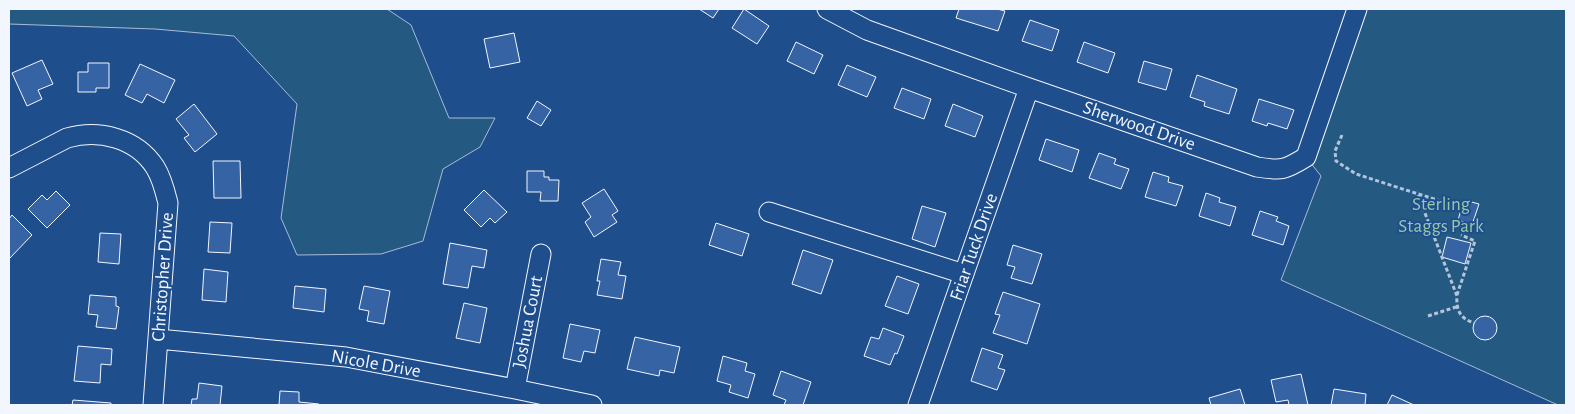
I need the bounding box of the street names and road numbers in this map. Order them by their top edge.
street label: Sherwood Drive [1080,98,1198,154]
street label: Friar Tuck Drive [947,191,1001,303]
street label: Christopher Drive [149,212,177,342]
street label: Joshua Court [510,274,546,370]
street label: Nicole Drive [330,347,422,381]

